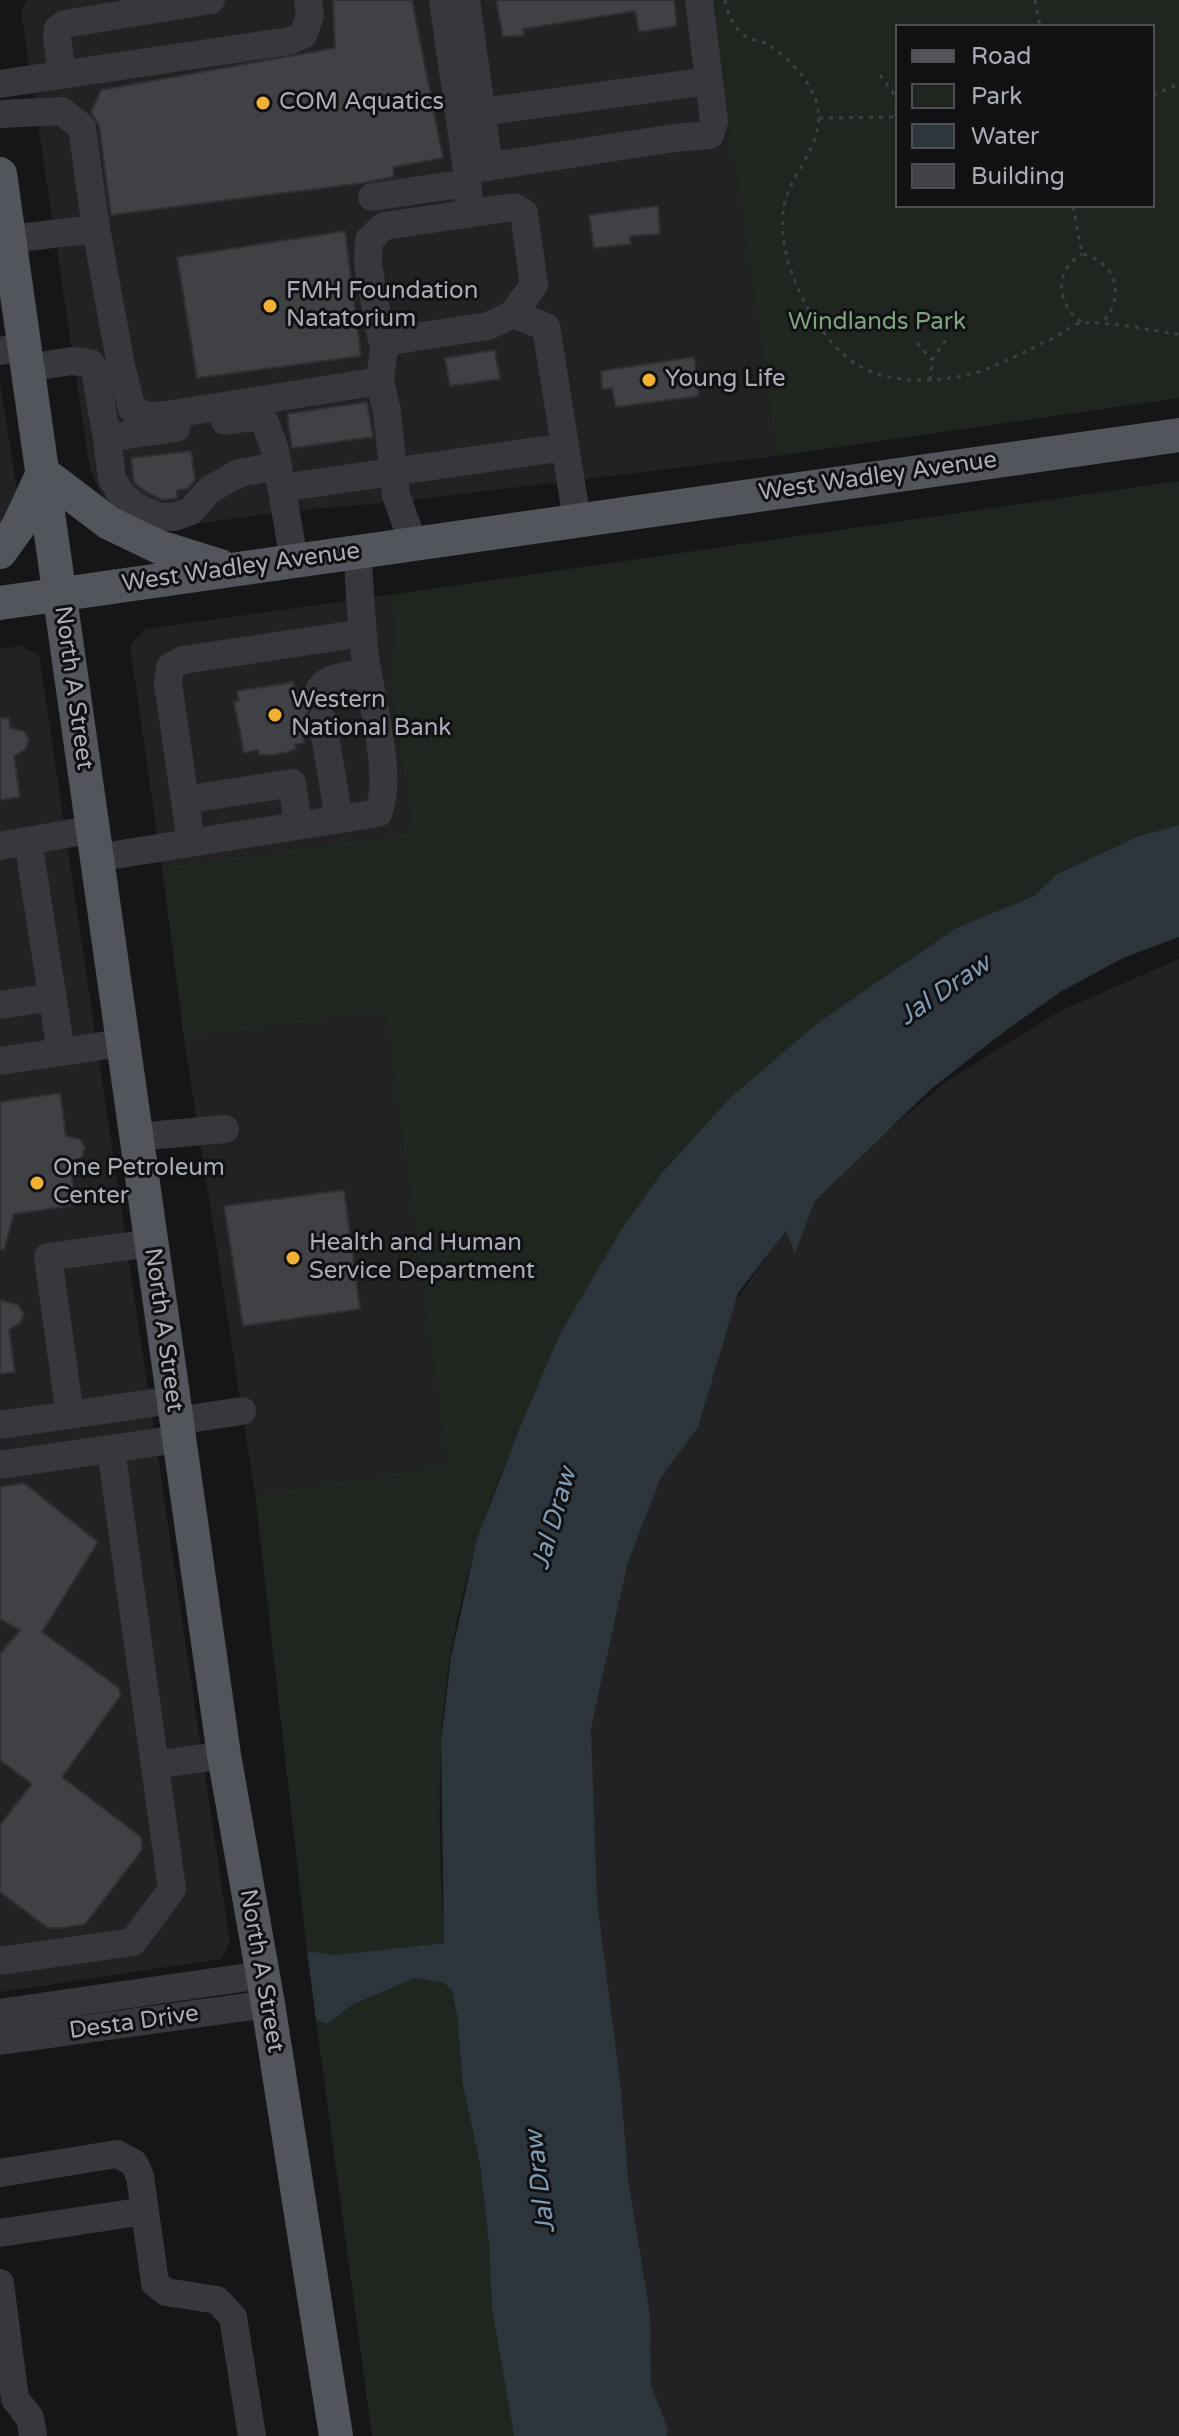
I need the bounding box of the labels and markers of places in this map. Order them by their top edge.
place label: COM Aquatics [279,89,444,117]
marker: COM Aquatics [254,94,272,112]
place label: FMH Foundation Natatorium [286,278,478,334]
marker: FMH Foundation Natatorium [261,297,279,315]
place label: Young Life [665,366,786,394]
marker: Young Life [640,371,658,389]
place label: Western National Bank [291,687,451,743]
marker: Western National Bank [266,706,284,724]
place label: One Petroleum Center [53,1155,225,1211]
marker: One Petroleum Center [28,1174,46,1192]
place label: Health and Human Service Department [309,1230,535,1286]
marker: Health and Human Service Department [284,1249,302,1267]

